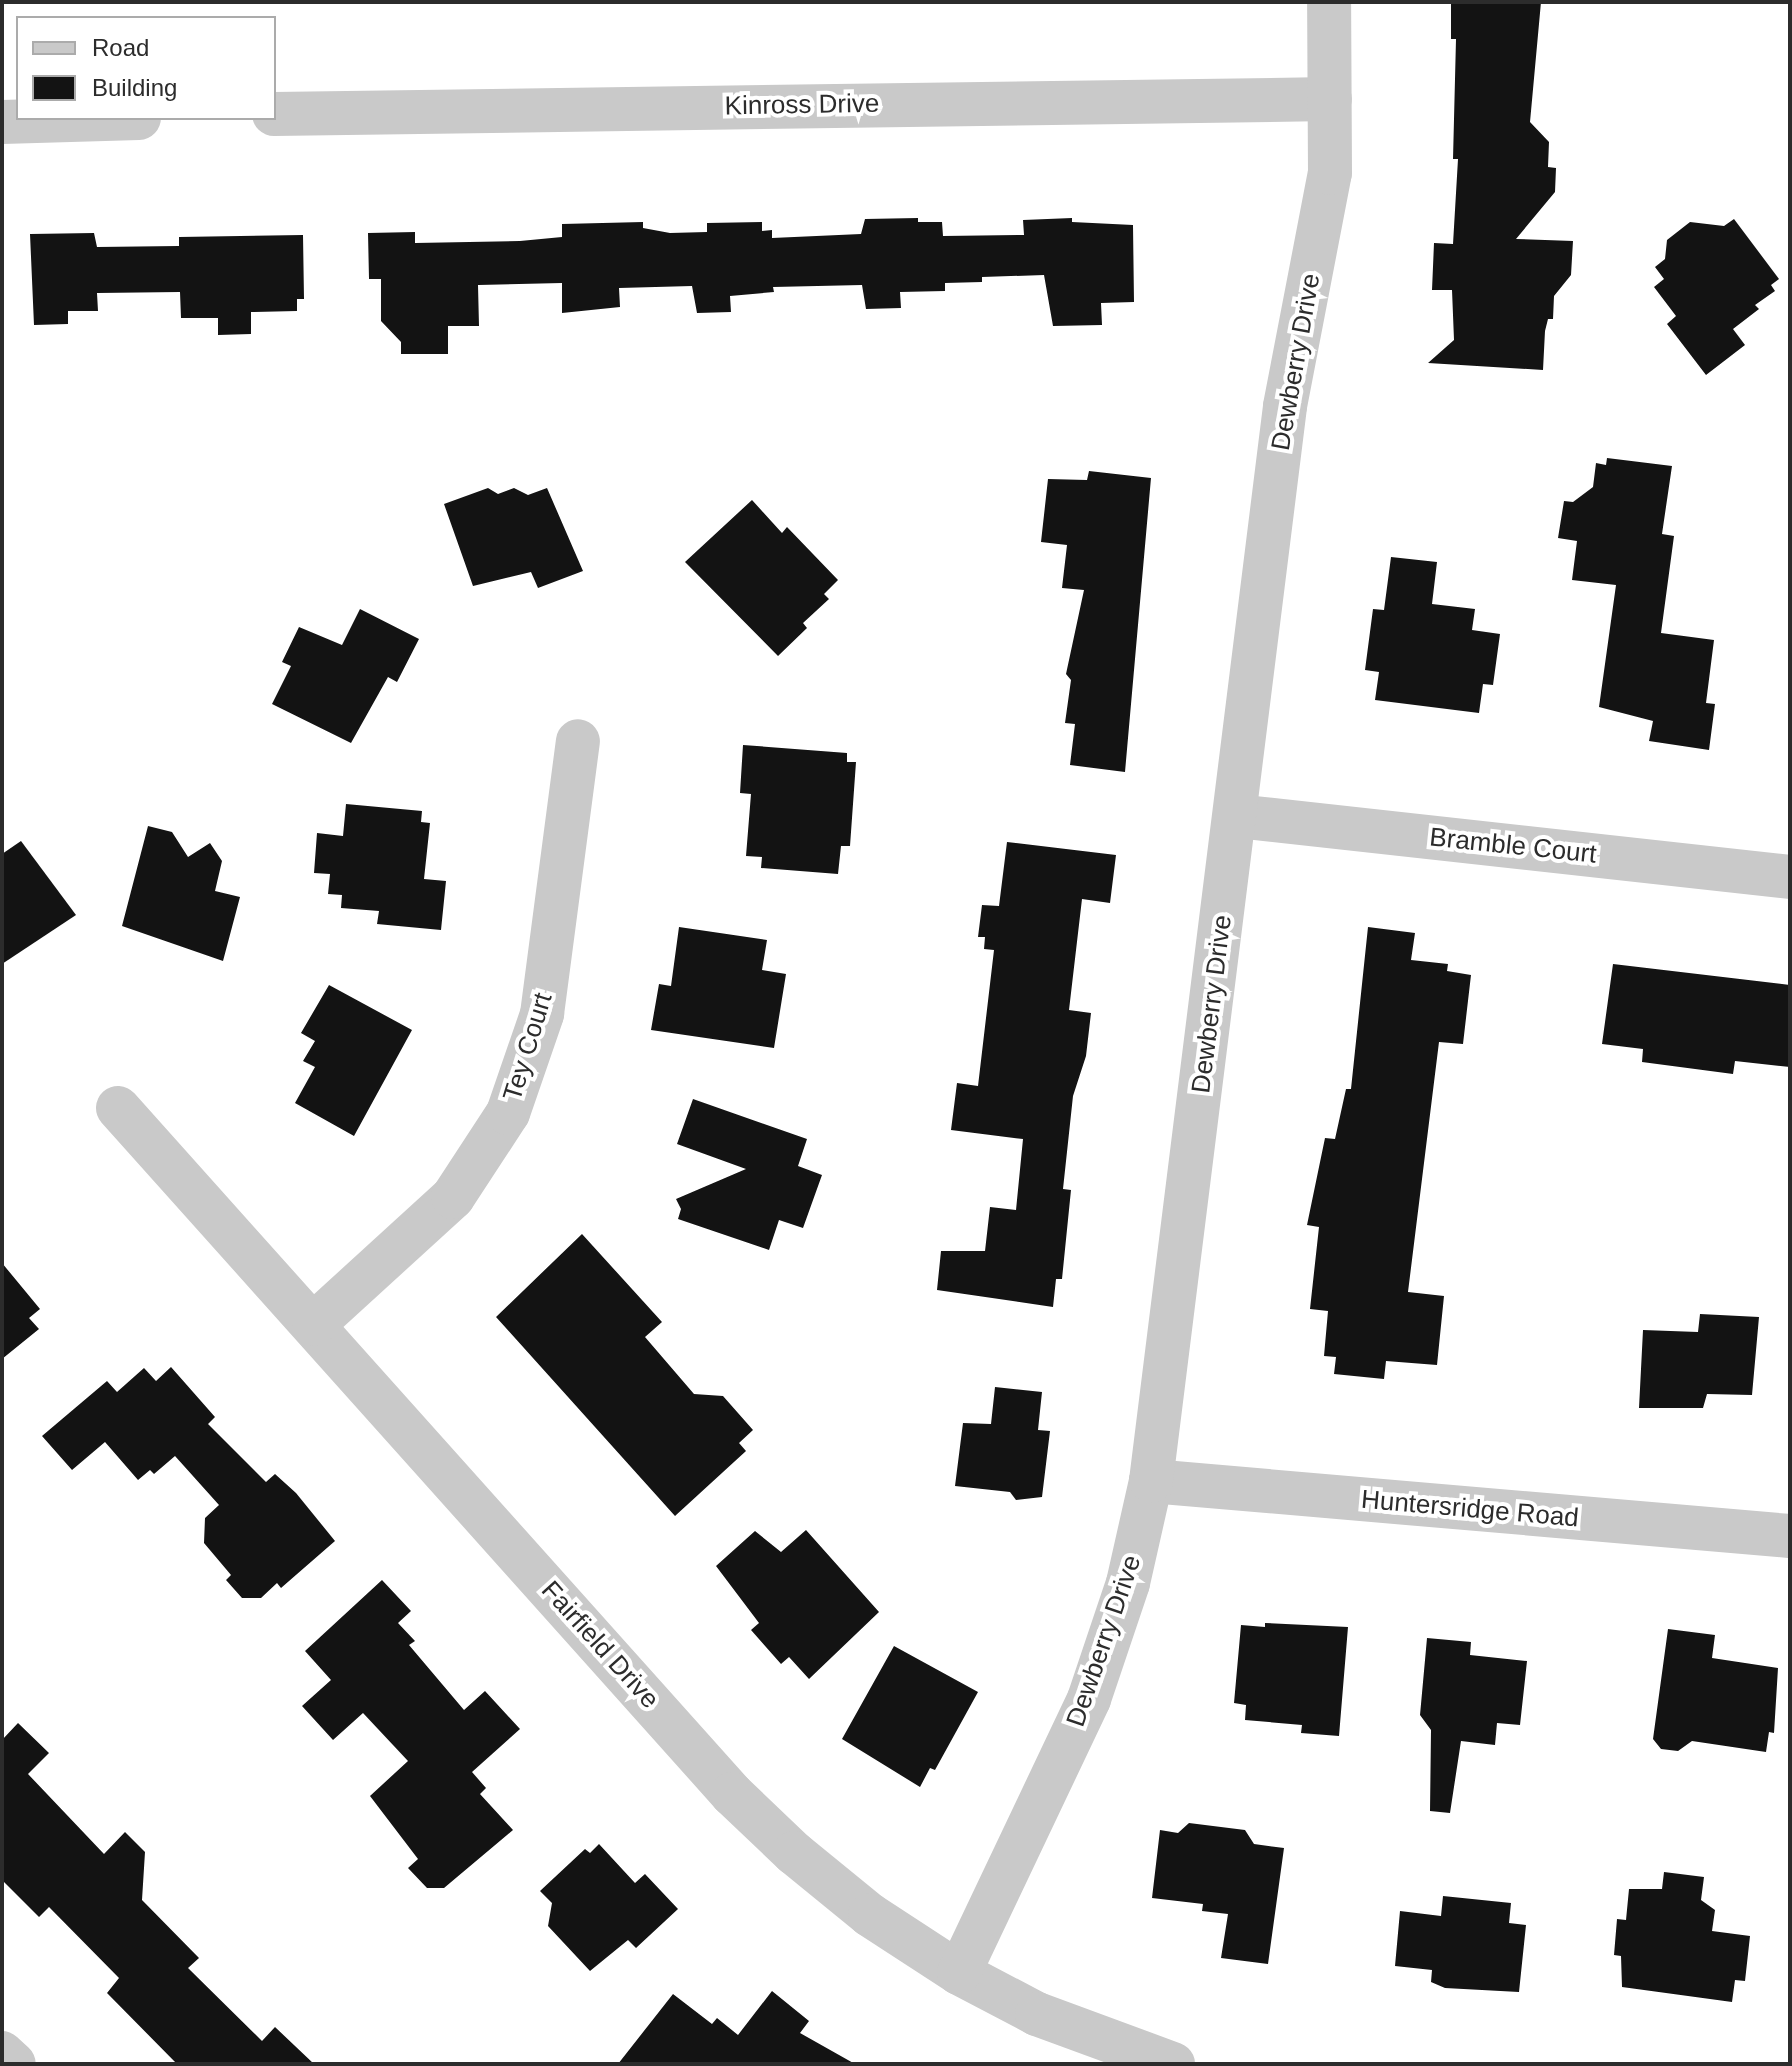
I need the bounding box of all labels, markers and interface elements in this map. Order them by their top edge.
legend [16,16,276,120]
text: Road [92,34,149,61]
text: Building [92,74,177,101]
street label: Kinross Drive [724,88,880,122]
street label: Dewberry Drive [1265,271,1327,453]
street label: Bramble Court [1428,822,1598,870]
street label: Dewberry Drive [1186,913,1238,1095]
street label: Tey Court [497,989,559,1105]
street label: Huntersridge Road [1360,1484,1580,1534]
street label: Dewberry Drive [1060,1551,1148,1731]
street label: Fairfield Drive [535,1575,665,1715]

